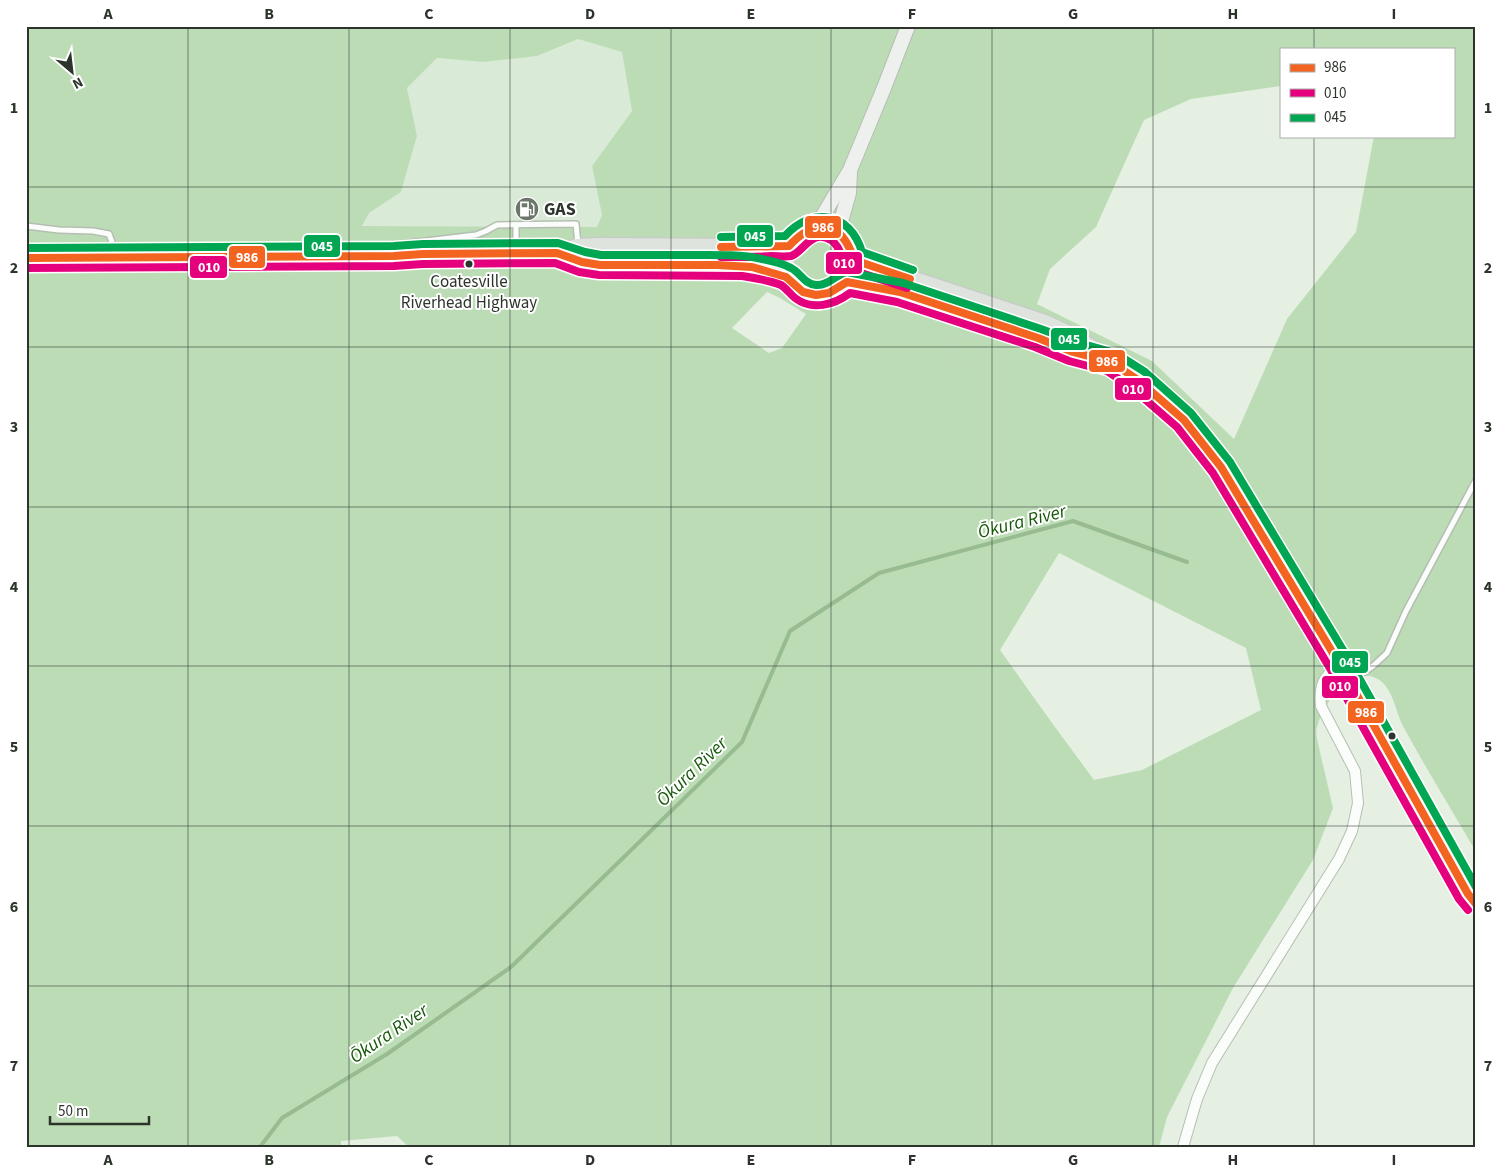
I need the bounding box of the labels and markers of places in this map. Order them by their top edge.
fuel station icon: GAS [514,196,540,222]
place label: GAS [544,197,576,222]
marker: Coatesville Riverhead Highway [464,259,474,269]
place label: Coatesville Riverhead Highway [401,270,537,315]
unlabelled marker [1387,731,1397,741]

